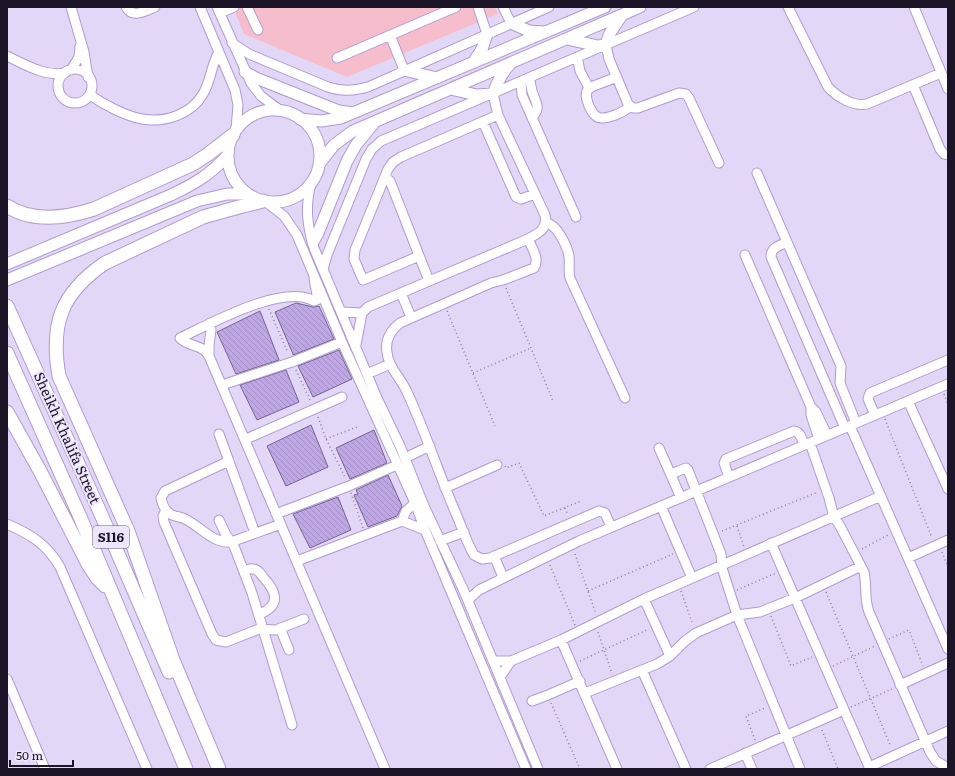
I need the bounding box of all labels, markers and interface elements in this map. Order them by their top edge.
street label: Sheikh Khalifa Street [30,368,106,507]
road number: S116 [93,526,129,548]
scale bar [10,742,73,768]
text: 50 m [16,746,43,764]

